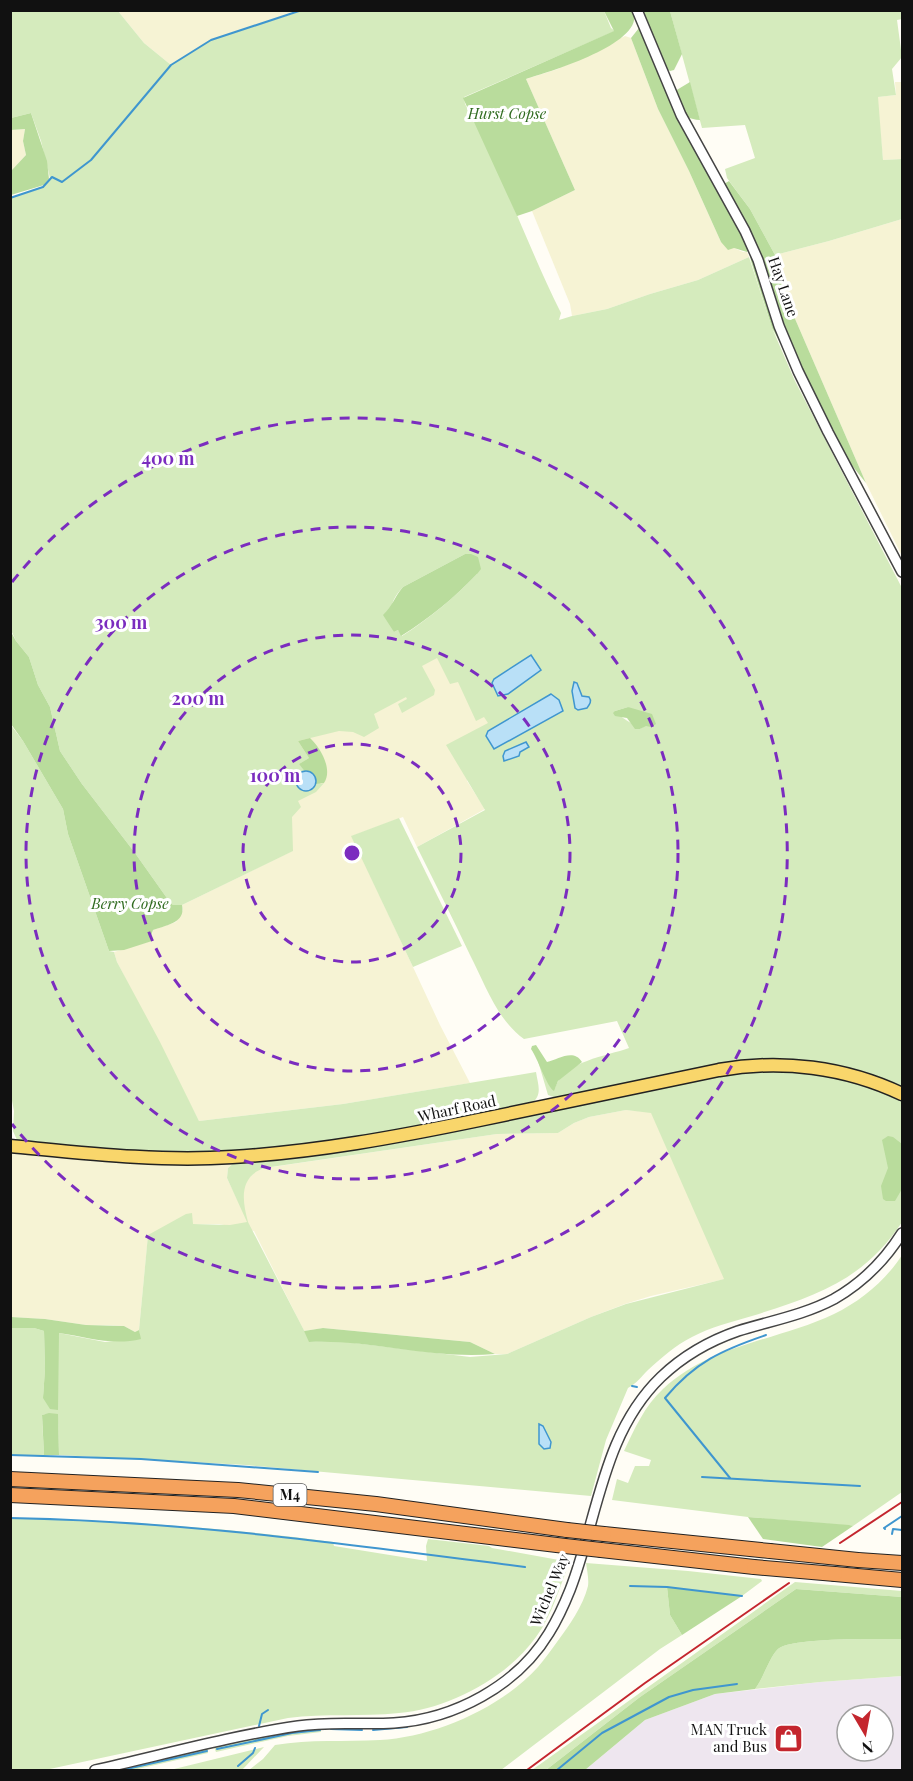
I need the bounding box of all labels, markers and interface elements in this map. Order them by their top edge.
park label: Hurst Copse [467,103,547,123]
street label: Hay Lane [764,254,804,319]
text: 400 m [141,446,195,470]
text: 300 m [95,610,148,634]
text: 200 m [171,686,225,710]
text: 100 m [250,763,301,787]
centre of rings [342,843,362,863]
park label: Berry Copse [90,893,169,913]
street label: Wharf Road [415,1090,498,1126]
road number: M4 [274,1484,306,1506]
street label: Wichel Way [525,1550,573,1630]
north arrow [835,1703,895,1763]
place label: MAN Truck and Bus [691,1719,768,1756]
shop icon: MAN Truck and Bus [772,1723,804,1755]
text: N [860,1737,875,1760]

